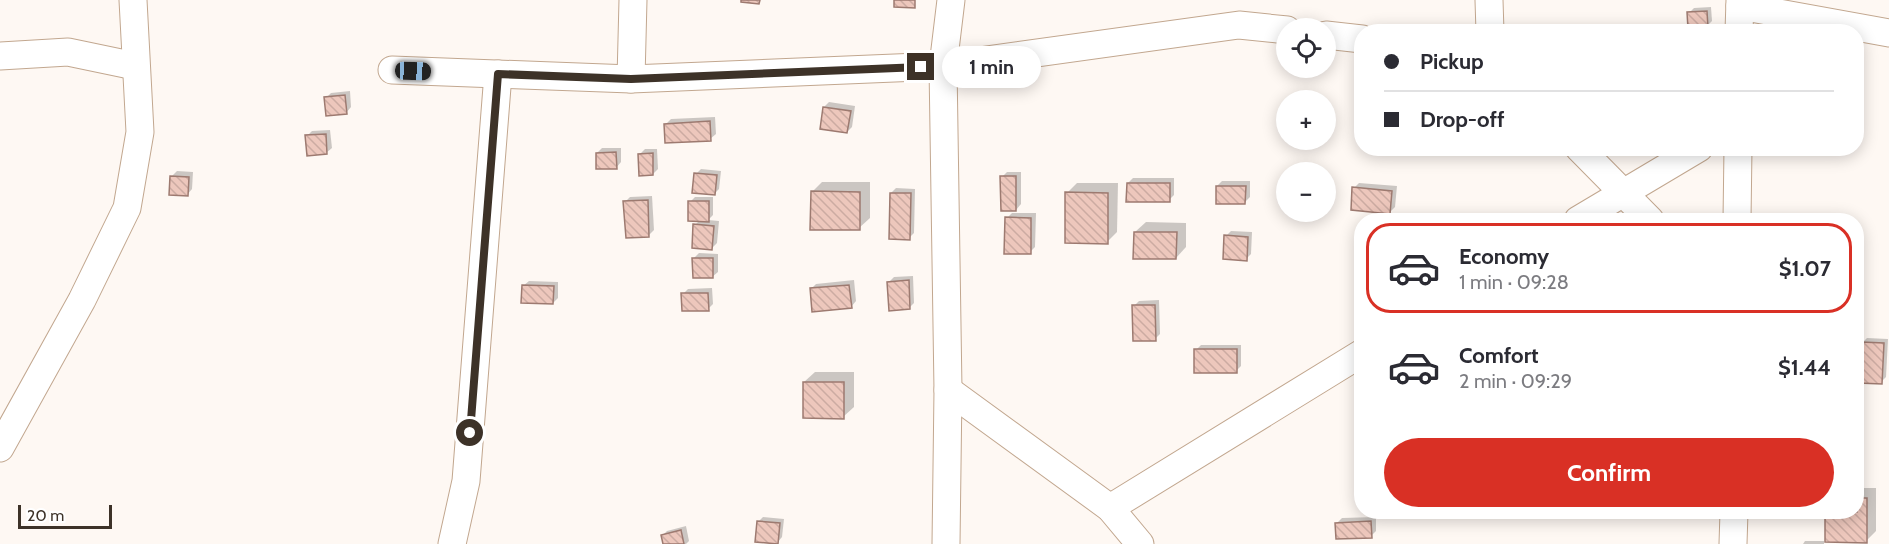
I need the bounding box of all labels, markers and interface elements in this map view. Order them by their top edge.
map controls [1276,18,1336,222]
button: locate [1276,18,1336,78]
callout: 1 min [942,46,1041,88]
text: Pickup [1420,48,1484,75]
route end [907,53,934,80]
text: 1 min [969,55,1014,79]
car [395,61,431,81]
button: + [1276,90,1336,150]
text: Drop-off [1420,106,1504,133]
button: − [1276,162,1336,222]
icon: car [1387,241,1441,295]
text: Economy [1459,243,1549,270]
text: $1.07 [1779,255,1831,282]
text: 1 min · 09:28 [1459,270,1569,294]
icon: car [1387,340,1441,394]
text: Comfort [1459,342,1538,369]
text: $1.44 [1778,354,1831,381]
text: 2 min · 09:29 [1459,369,1572,393]
route start [456,419,483,446]
button: Confirm [1384,438,1834,507]
scale bar [18,502,112,530]
text: 20 m [27,506,64,525]

